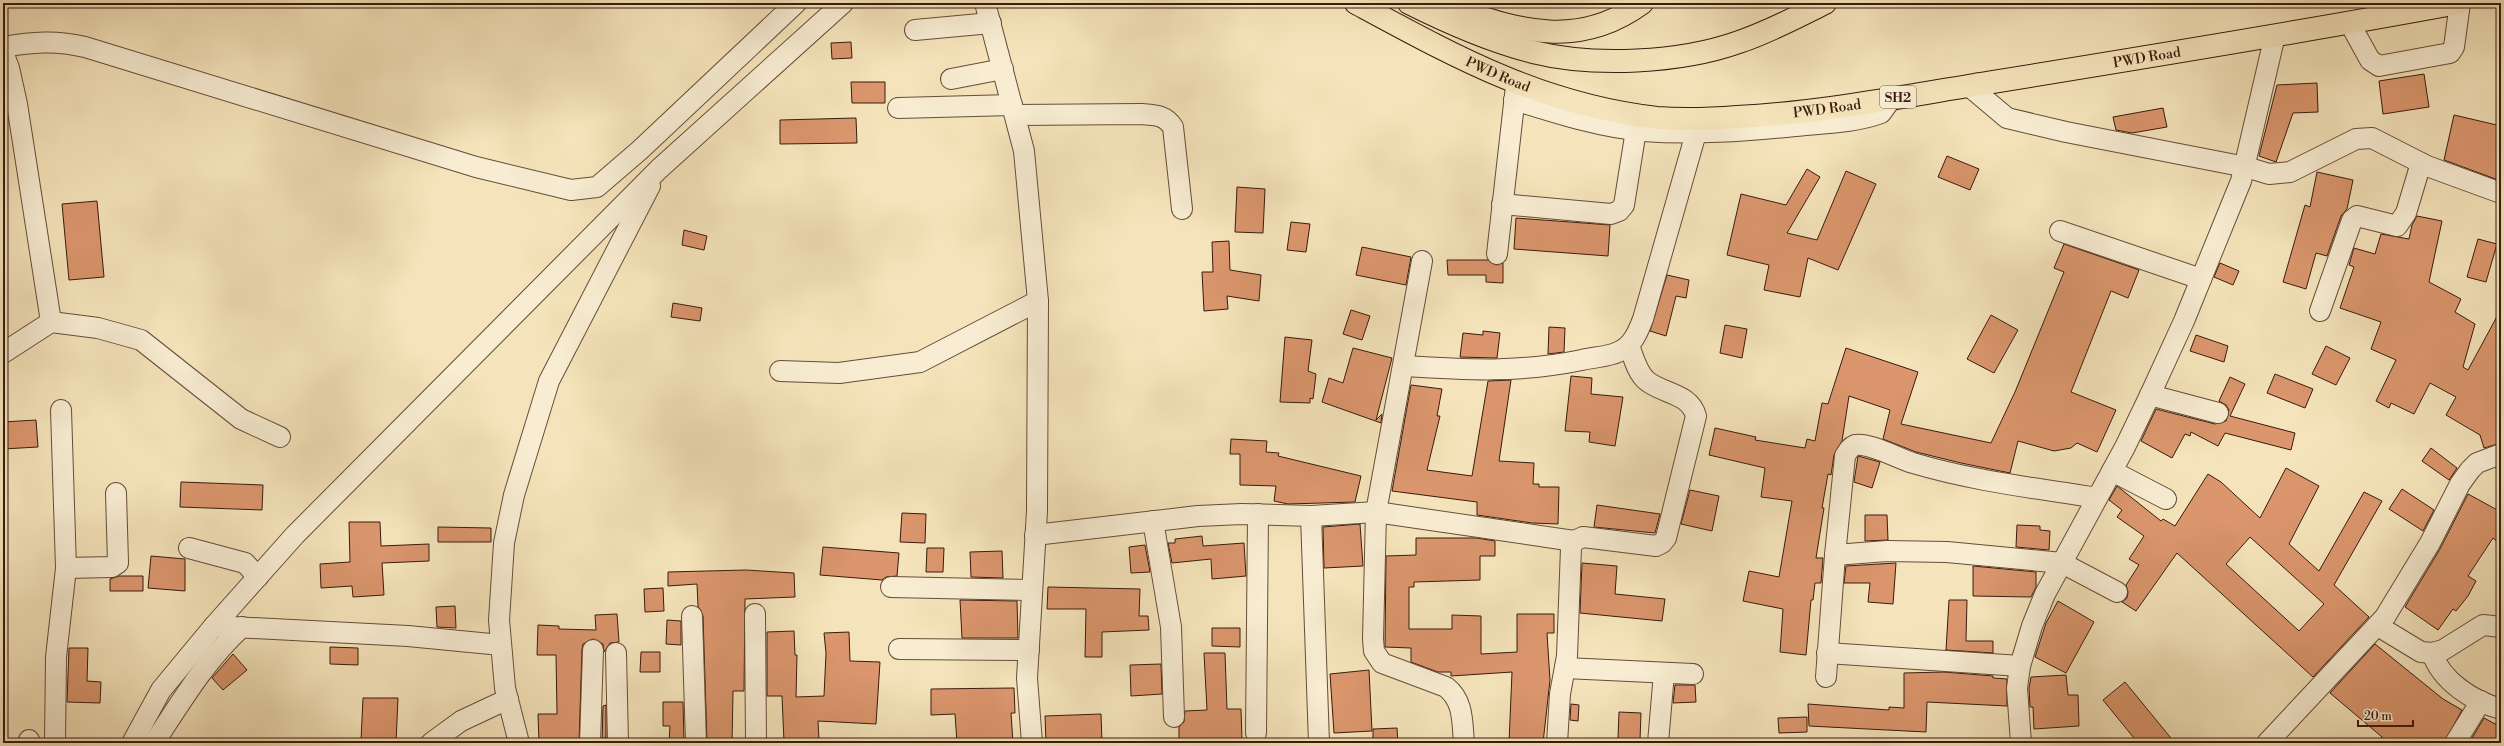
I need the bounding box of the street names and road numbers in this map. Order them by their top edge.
street label: PWD Road [2112,43,2182,72]
street label: PWD Road [1462,53,1533,97]
road number: SH2 [1880,86,1916,108]
street label: PWD Road [1792,96,1862,122]

